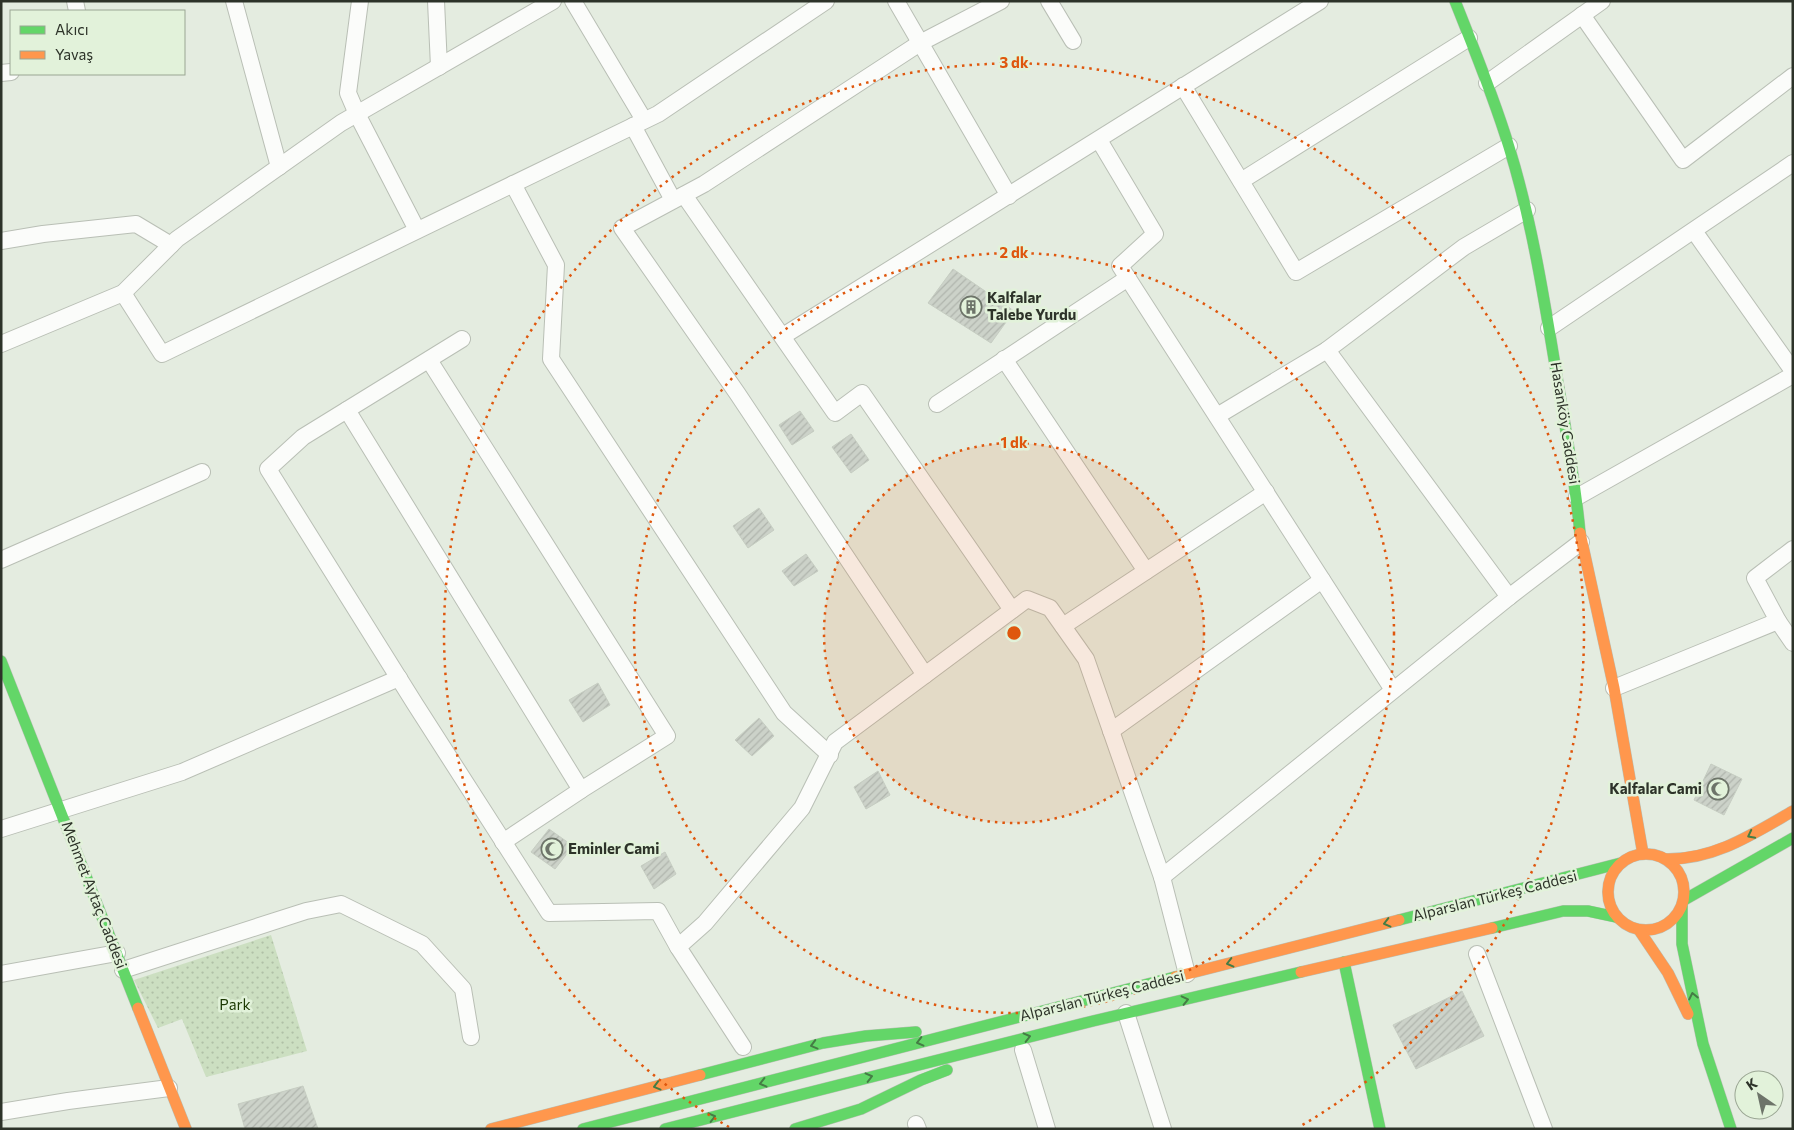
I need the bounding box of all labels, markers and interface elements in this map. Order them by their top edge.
legend [10,10,185,75]
text: Akıcı [55,20,89,38]
text: Yavaş [55,45,93,63]
text: 3 dk [1000,53,1029,71]
text: 2 dk [1000,243,1029,261]
place label: Kalfalar Talebe Yurdu [987,288,1076,323]
building icon: Kalfalar Talebe Yurdu [959,295,983,319]
street label: Hasanköy Caddesi [1547,360,1585,485]
text: 1 dk [1000,433,1028,451]
centre of rings [1005,624,1023,642]
mosque icon: Kalfalar Cami [1706,777,1730,801]
place label: Kalfalar Cami [1609,779,1702,797]
street label: Mehmet Aytaç Caddesi [58,818,131,971]
one-way arrow [1747,829,1756,839]
mosque icon: Eminler Cami [540,837,564,861]
place label: Eminler Cami [568,839,659,857]
street label: Alparslan Türkeş Caddesi [1411,866,1579,924]
one-way arrow [1383,917,1392,928]
one-way arrow [1225,957,1234,968]
street label: Alparslan Türkeş Caddesi [1018,966,1186,1024]
one-way arrow [1688,992,1699,1000]
park label: Park [219,995,251,1013]
one-way arrow [1181,995,1190,1006]
one-way arrow [1023,1032,1032,1043]
one-way arrow [915,1036,924,1047]
one-way arrow [810,1039,819,1050]
north arrow [1734,1070,1784,1120]
one-way arrow [865,1072,874,1083]
text: K [1743,1074,1760,1094]
one-way arrow [758,1077,767,1088]
one-way arrow [652,1080,661,1091]
one-way arrow [707,1112,716,1123]

